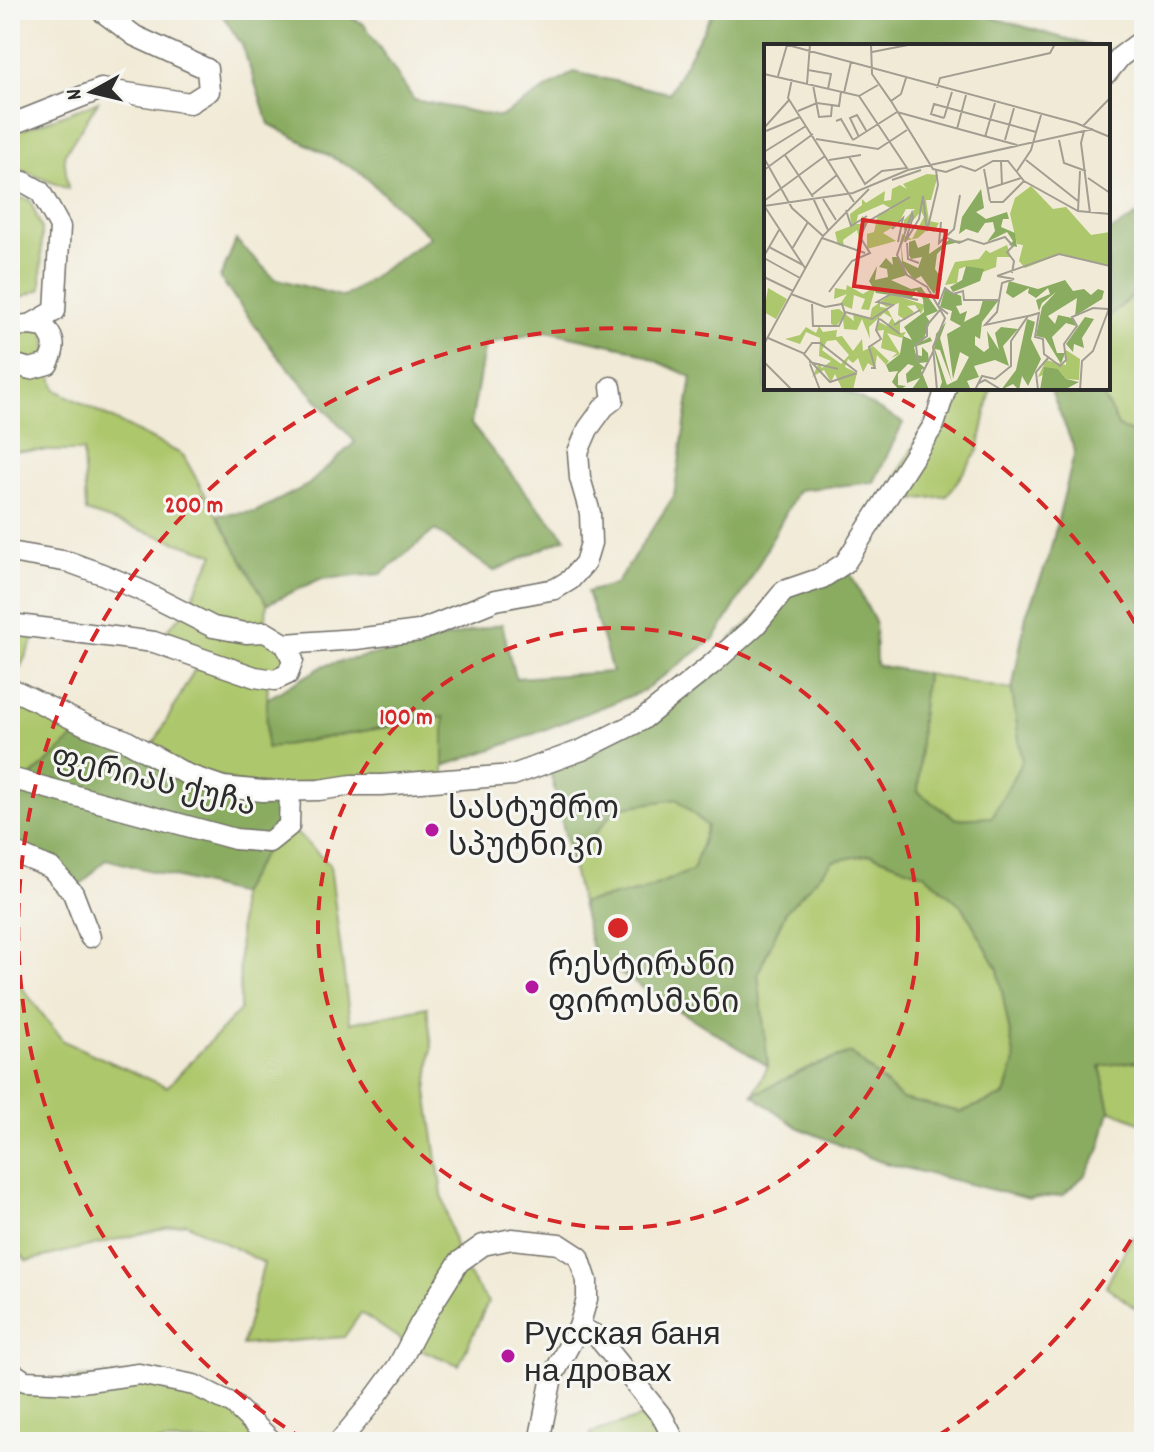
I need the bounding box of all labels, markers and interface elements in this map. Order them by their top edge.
inset map [764,44,1110,390]
north arrow [52,52,132,132]
text: N [60,87,92,102]
text: 200 m [165,490,223,524]
text: 100 m [379,702,433,736]
street label: ფერიას ქუჩა [46,736,260,832]
place label: სასტუმრო სპუტნიკი [448,789,619,872]
marker: სასტუმრო სპუტნიკი [423,821,441,839]
centre of rings [604,914,632,942]
place label: რესტირანი ფიროსმანი [548,946,739,1029]
marker: რესტირანი ფიროსმანი [523,978,541,996]
place label: Русская баня на дровах [524,1315,721,1398]
marker: Русская баня на дровах [499,1347,517,1365]

